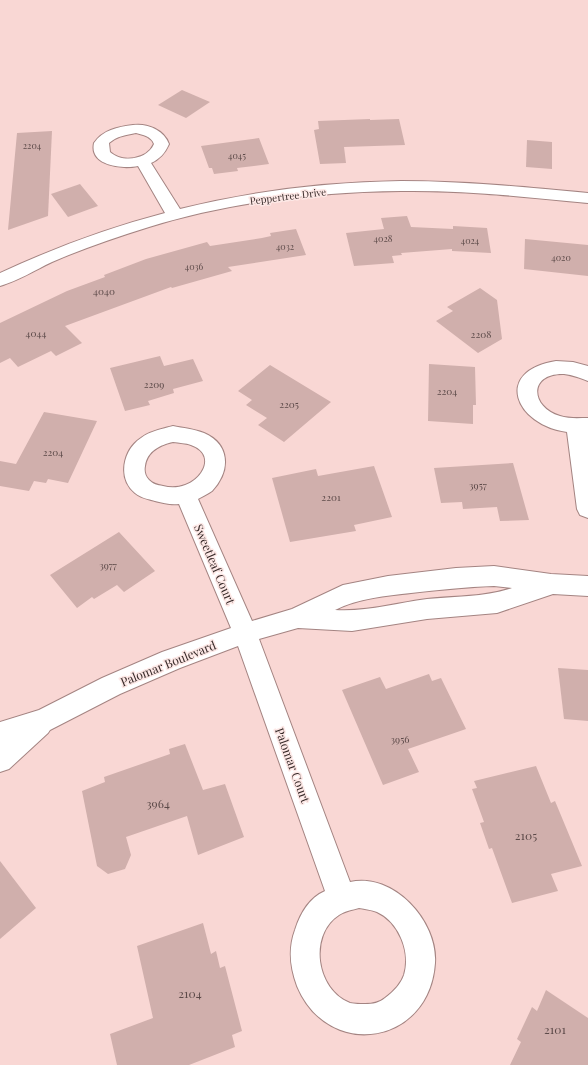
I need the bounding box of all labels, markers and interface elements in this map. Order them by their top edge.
house number: 2204 [23,139,42,151]
house number: 4045 [228,149,246,161]
street label: Peppertree Drive [249,184,327,208]
house number: 4028 [374,232,393,244]
house number: 4024 [461,234,480,246]
house number: 4032 [276,240,294,252]
house number: 4020 [551,251,571,263]
house number: 4036 [185,260,204,272]
house number: 4040 [93,284,115,298]
house number: 4044 [26,326,46,340]
house number: 2208 [471,327,491,341]
house number: 2209 [144,377,164,391]
house number: 2204 [437,384,457,398]
house number: 2205 [279,397,299,411]
house number: 2204 [43,445,63,459]
house number: 3957 [469,478,487,492]
house number: 2201 [321,490,341,504]
street label: Sweetleaf Court [191,521,239,607]
house number: 3977 [99,558,117,572]
street label: Palomar Boulevard [118,637,218,689]
street label: Palomar Court [272,725,314,806]
house number: 3956 [391,732,409,746]
house number: 3964 [146,795,170,811]
house number: 2105 [515,827,537,843]
house number: 2104 [178,985,202,1001]
house number: 2101 [544,1021,566,1037]

